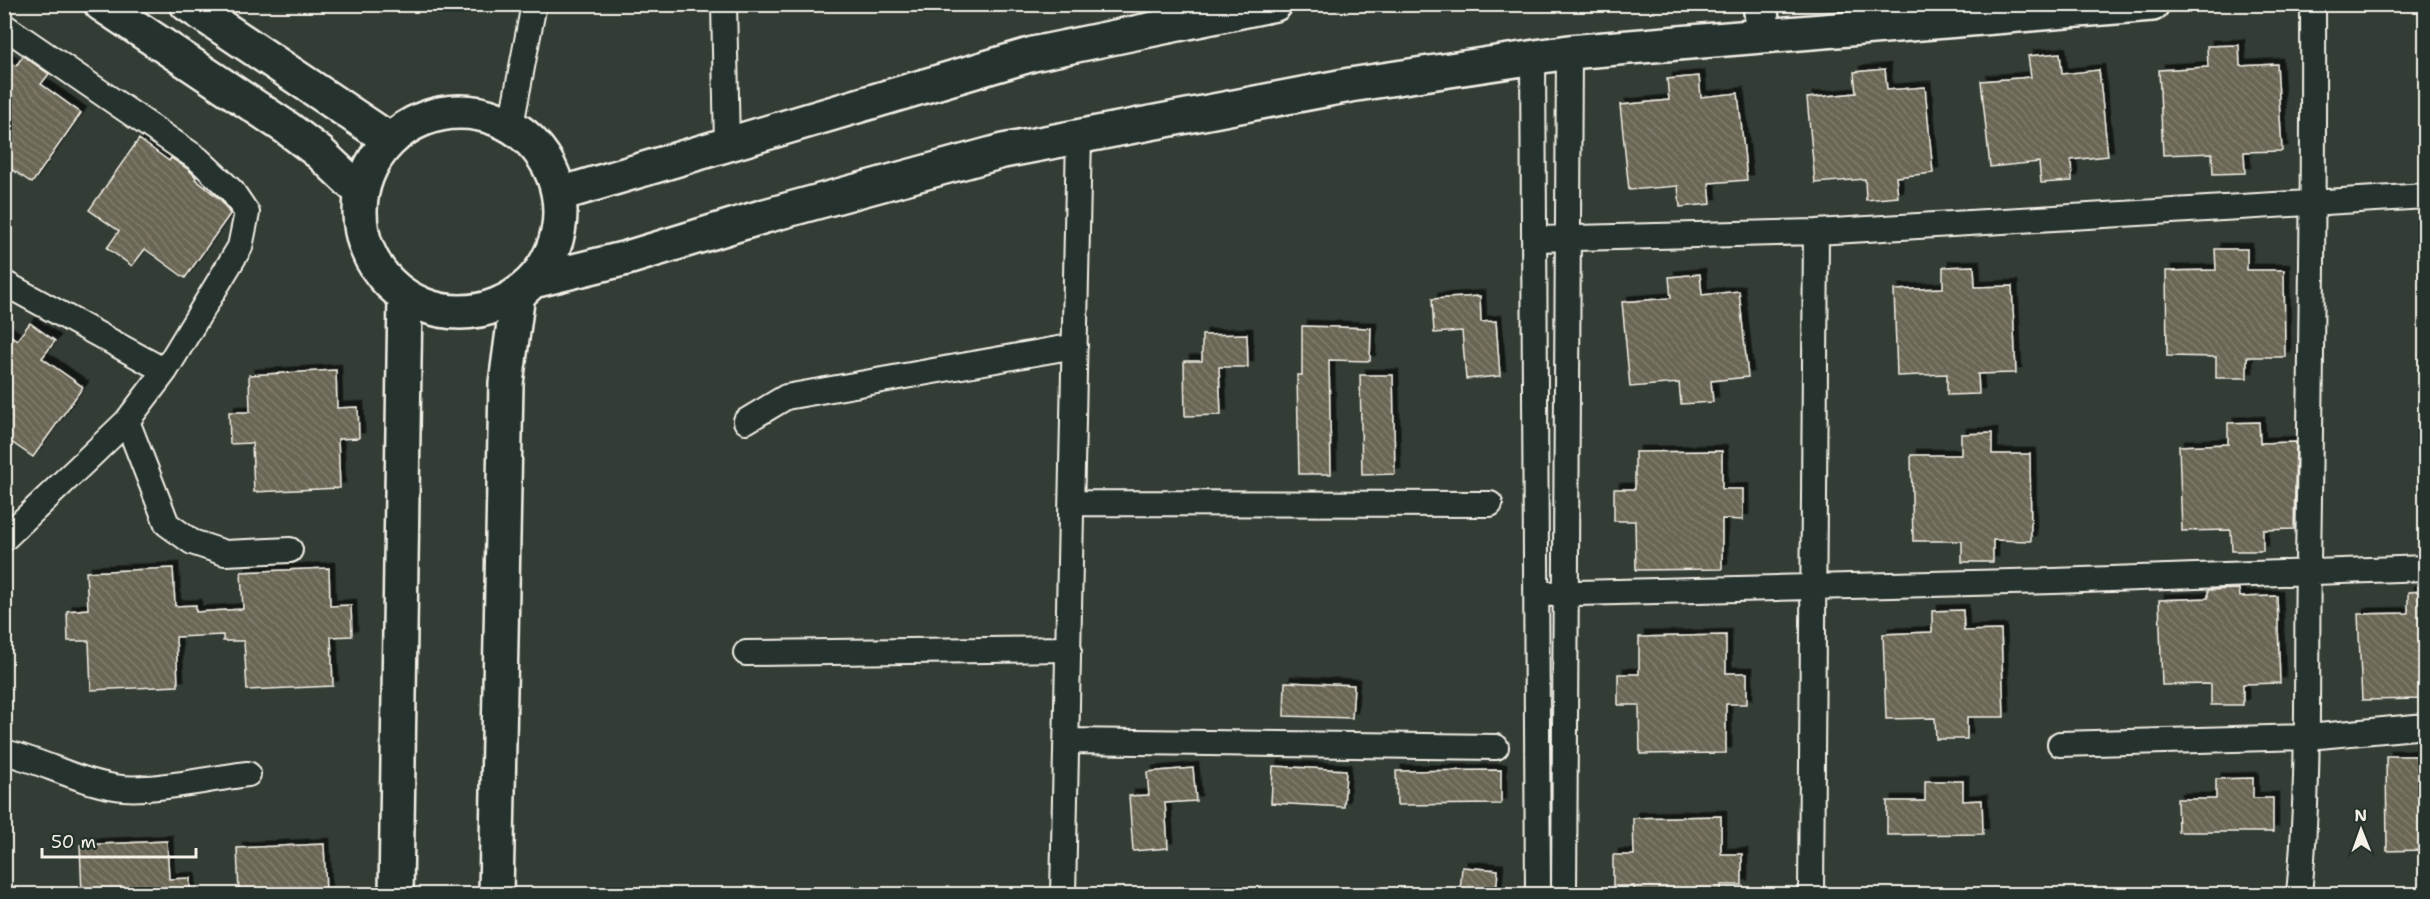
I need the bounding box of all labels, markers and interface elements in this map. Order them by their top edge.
north arrow [2331,800,2391,860]
text: N [2354,805,2367,826]
scale bar [42,821,196,859]
text: 50 m [51,830,96,854]

